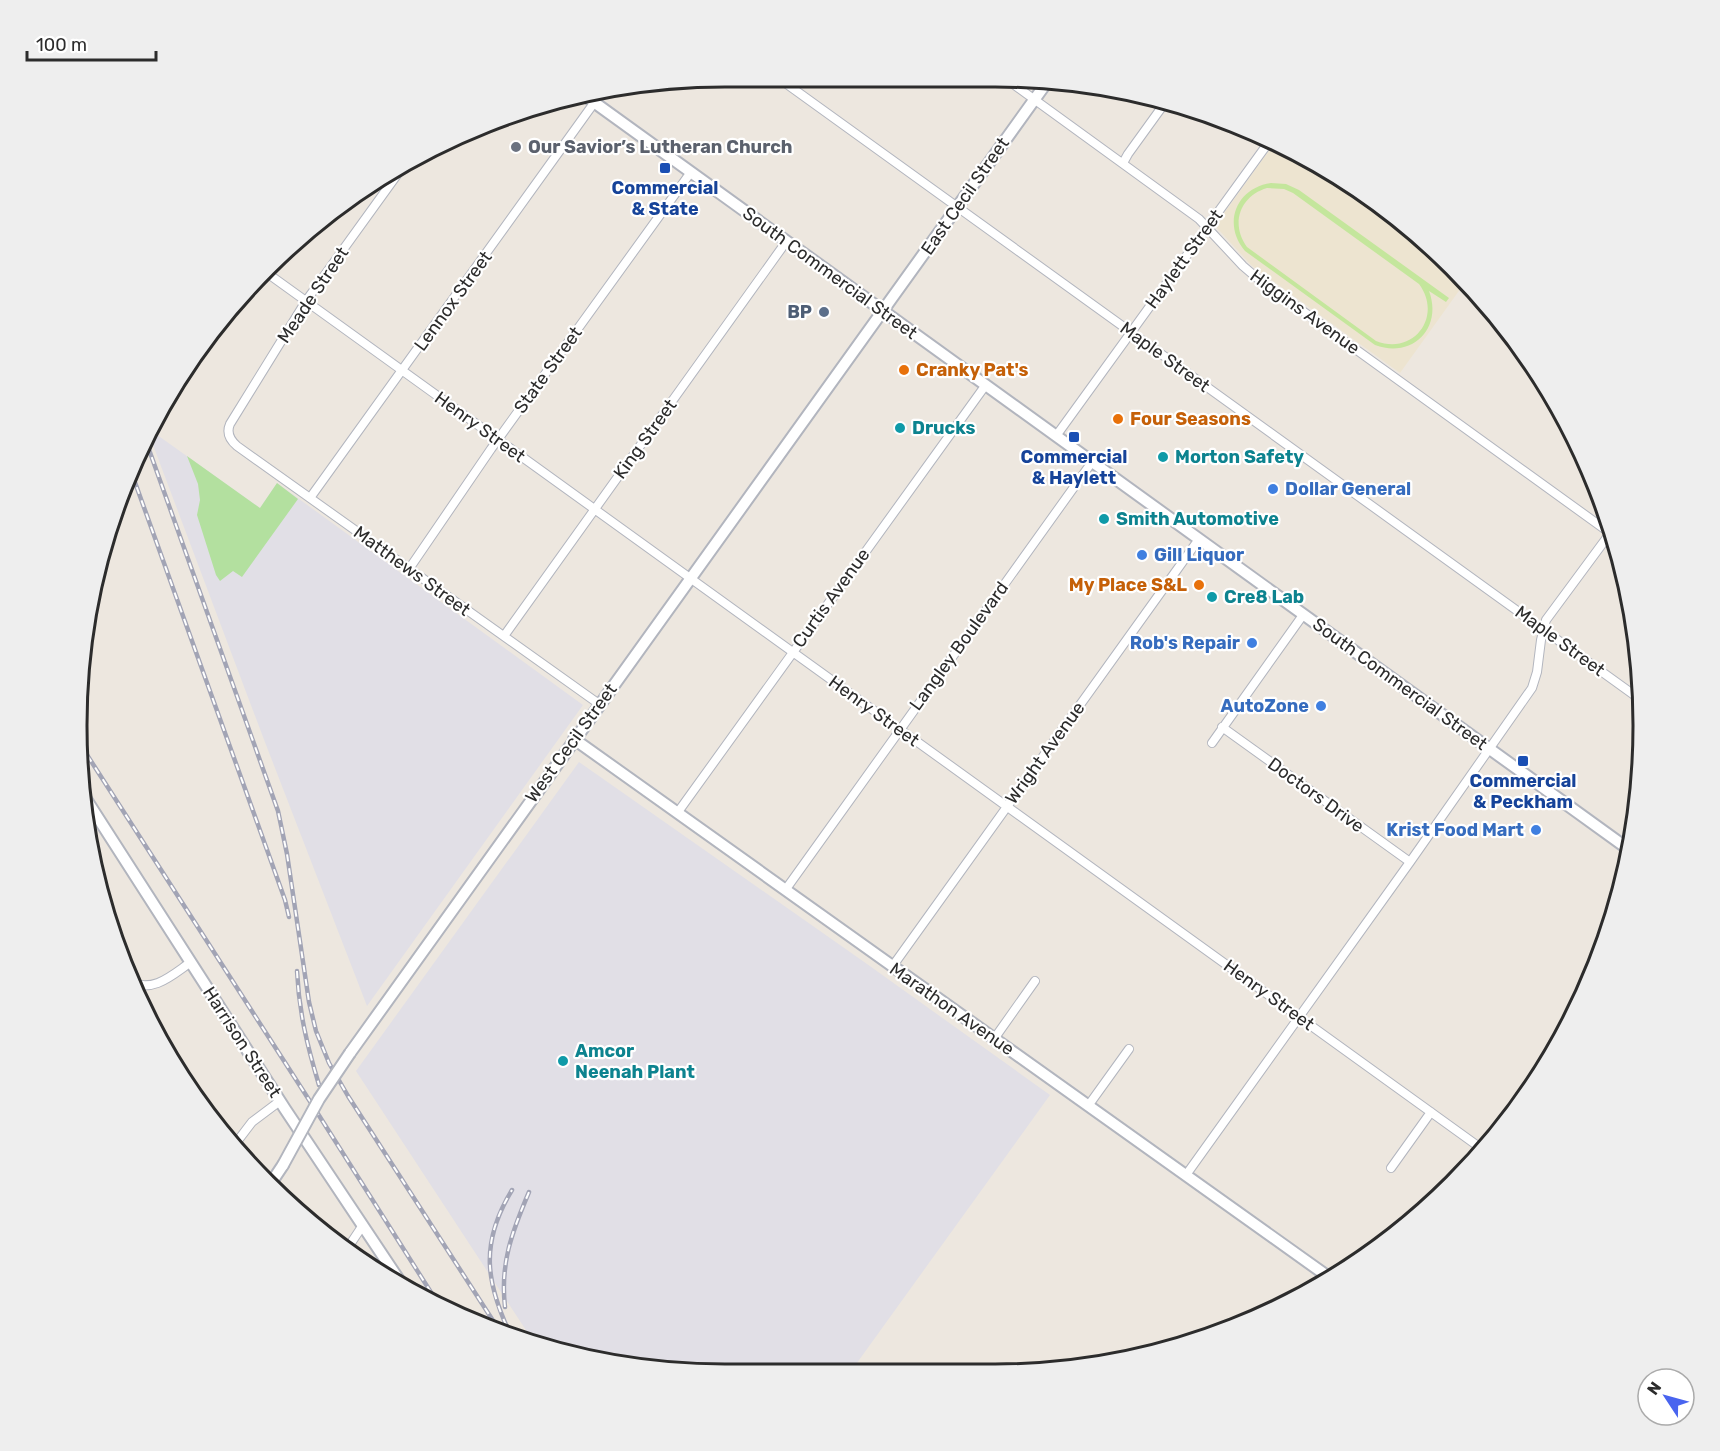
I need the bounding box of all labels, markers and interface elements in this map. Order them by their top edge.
scale bar [27,24,156,62]
text: 100 m [36,34,87,56]
street label: East Cecil Street [916,133,1014,259]
place label: Our Savior’s Lutheran Church [528,136,793,158]
marker: Our Savior’s Lutheran Church [509,140,523,154]
marker: Commercial & State [658,161,672,175]
place label: Commercial & State [612,177,718,220]
street label: South Commercial Street [738,202,922,344]
street label: Haylett Street [1141,205,1227,313]
street label: Meade Street [273,243,353,347]
street label: Lennox Street [409,247,497,355]
street label: Higgins Avenue [1246,265,1364,359]
place label: BP [787,301,812,323]
marker: BP [817,305,831,319]
street label: Maple Street [1116,317,1214,397]
street label: State Street [509,322,587,418]
place label: Cranky Pat's [916,359,1028,381]
marker: Cranky Pat's [897,363,911,377]
street label: Henry Street [430,387,530,467]
street label: King Street [609,395,681,483]
place label: Four Seasons [1130,408,1251,430]
marker: Four Seasons [1111,412,1125,426]
place label: Drucks [912,417,976,439]
marker: Drucks [893,421,907,435]
marker: Commercial & Haylett [1067,430,1081,444]
place label: Commercial & Haylett [1021,446,1127,489]
place label: Morton Safety [1175,446,1304,468]
marker: Morton Safety [1156,450,1170,464]
place label: Dollar General [1285,478,1411,500]
marker: Dollar General [1266,482,1280,496]
place label: Smith Automotive [1116,508,1279,530]
marker: Smith Automotive [1097,512,1111,526]
street label: Matthews Street [349,521,475,621]
street label: Curtis Avenue [788,544,874,652]
place label: Gill Liquor [1154,544,1244,566]
marker: Gill Liquor [1135,548,1149,562]
place label: My Place S&L [1069,574,1187,596]
street label: Langley Boulevard [905,577,1013,715]
marker: My Place S&L [1192,578,1206,592]
place label: Cre8 Lab [1224,586,1304,608]
marker: Cre8 Lab [1205,590,1219,604]
street label: Maple Street [1511,601,1609,681]
street label: South Commercial Street [1308,613,1492,755]
place label: Rob's Repair [1130,632,1240,654]
marker: Rob's Repair [1245,636,1259,650]
street label: Henry Street [824,671,924,751]
street label: West Cecil Street [520,679,622,807]
place label: AutoZone [1221,695,1309,717]
street label: Wright Avenue [1001,698,1089,808]
marker: AutoZone [1314,699,1328,713]
street label: Doctors Drive [1264,753,1368,837]
marker: Commercial & Peckham [1516,754,1530,768]
place label: Commercial & Peckham [1470,770,1576,813]
place label: Krist Food Mart [1386,819,1524,841]
marker: Krist Food Mart [1529,823,1543,837]
street label: Henry Street [1219,955,1319,1035]
street label: Marathon Avenue [885,958,1019,1060]
street label: Harrison Street [198,982,286,1102]
place label: Amcor Neenah Plant [575,1040,695,1083]
marker: Amcor Neenah Plant [556,1054,570,1068]
north arrow [1636,1367,1696,1427]
text: N [1643,1378,1665,1399]

